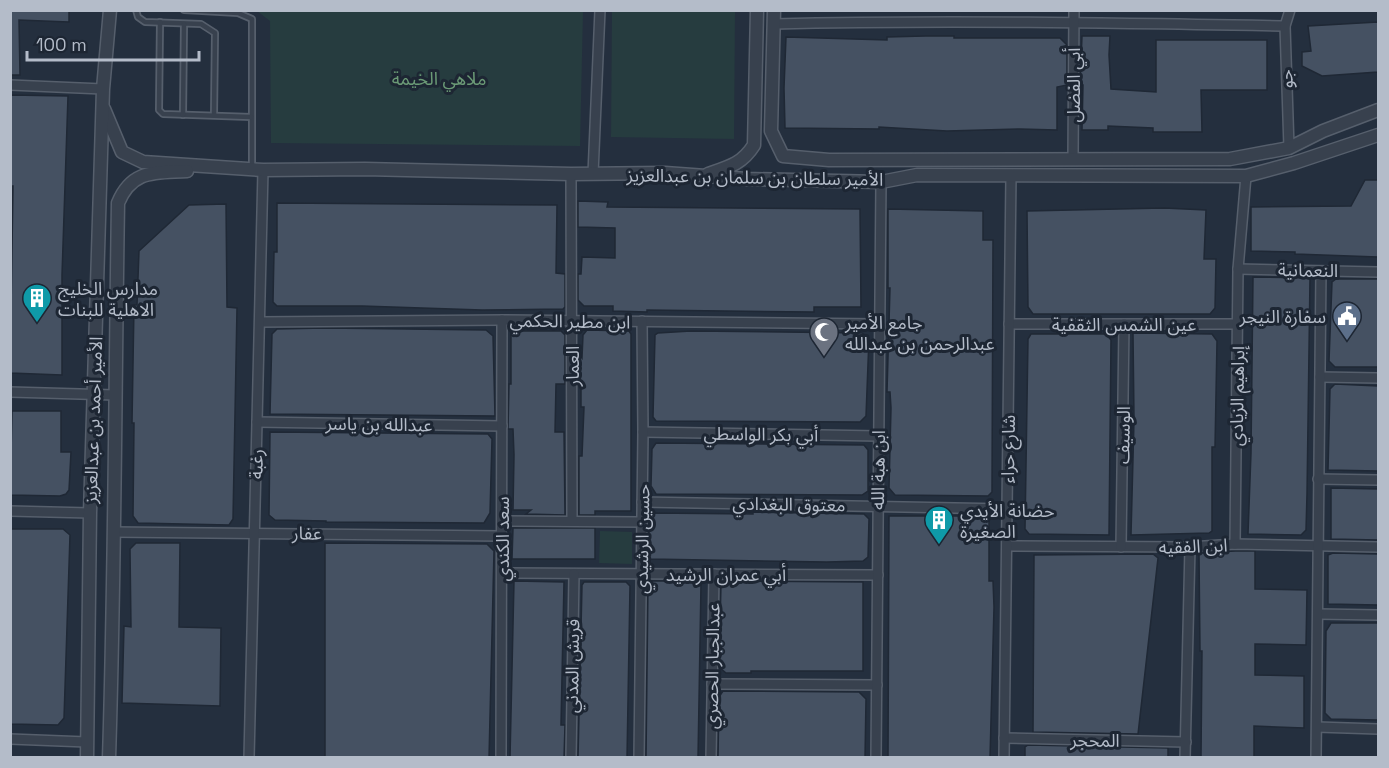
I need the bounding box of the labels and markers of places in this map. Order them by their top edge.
place label: مدارس الخليج الاهلية للبنات [58,277,158,321]
building icon: مدارس الخليج الاهلية للبنات [21,282,53,324]
public building icon: سفارة النيجر [1331,300,1363,342]
place label: سفارة النيجر [1238,305,1326,328]
place label: جامع الأمير عبدالرحمن بن عبدالله [844,311,994,355]
mosque icon: جامع الأمير عبدالرحمن بن عبدالله [808,316,840,358]
place label: حضانة الأيدي الصغيرة [960,499,1055,543]
building icon: حضانة الأيدي الصغيرة [923,504,955,546]

